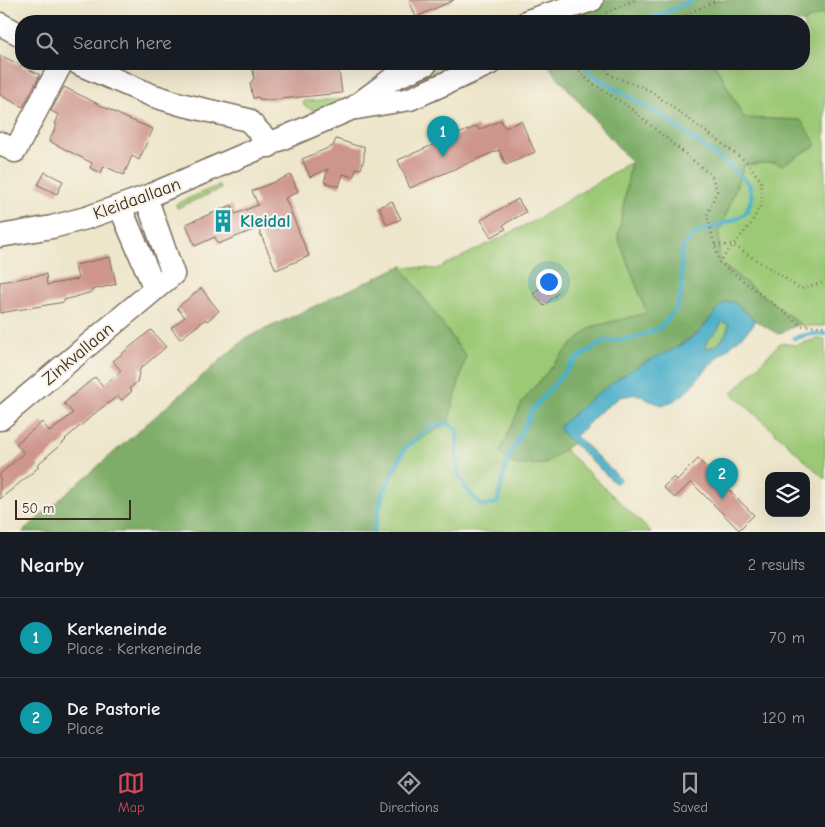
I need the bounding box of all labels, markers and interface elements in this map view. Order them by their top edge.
search box [15,15,810,70]
icon: search [33,29,61,57]
text: Search here [73,32,172,54]
pin: 1 [427,116,459,157]
street label: Kleidaallaan [90,173,184,225]
building icon: Kleidal [210,208,236,234]
place label: Kleidal [240,211,290,232]
your location [536,269,562,295]
street label: Zinkvallaan [38,318,118,390]
pin: 2 [706,458,738,499]
map controls [765,472,810,517]
button: layers [765,472,810,517]
scale bar [15,497,131,520]
text: 50 m [22,500,54,517]
text: Nearby [20,553,84,577]
text: 2 results [748,556,805,574]
text: Kerkeneinde [67,618,167,640]
text: 1 [33,629,39,647]
text: 70 m [769,629,805,647]
text: Place · Kerkeneinde [67,640,202,658]
text: De Pastorie [67,698,160,720]
text: 2 [32,709,40,727]
text: 120 m [762,709,805,727]
text: Place [67,720,103,738]
tab: Map [117,769,145,816]
tab: Directions [379,769,439,816]
tab: Saved [673,769,708,816]

